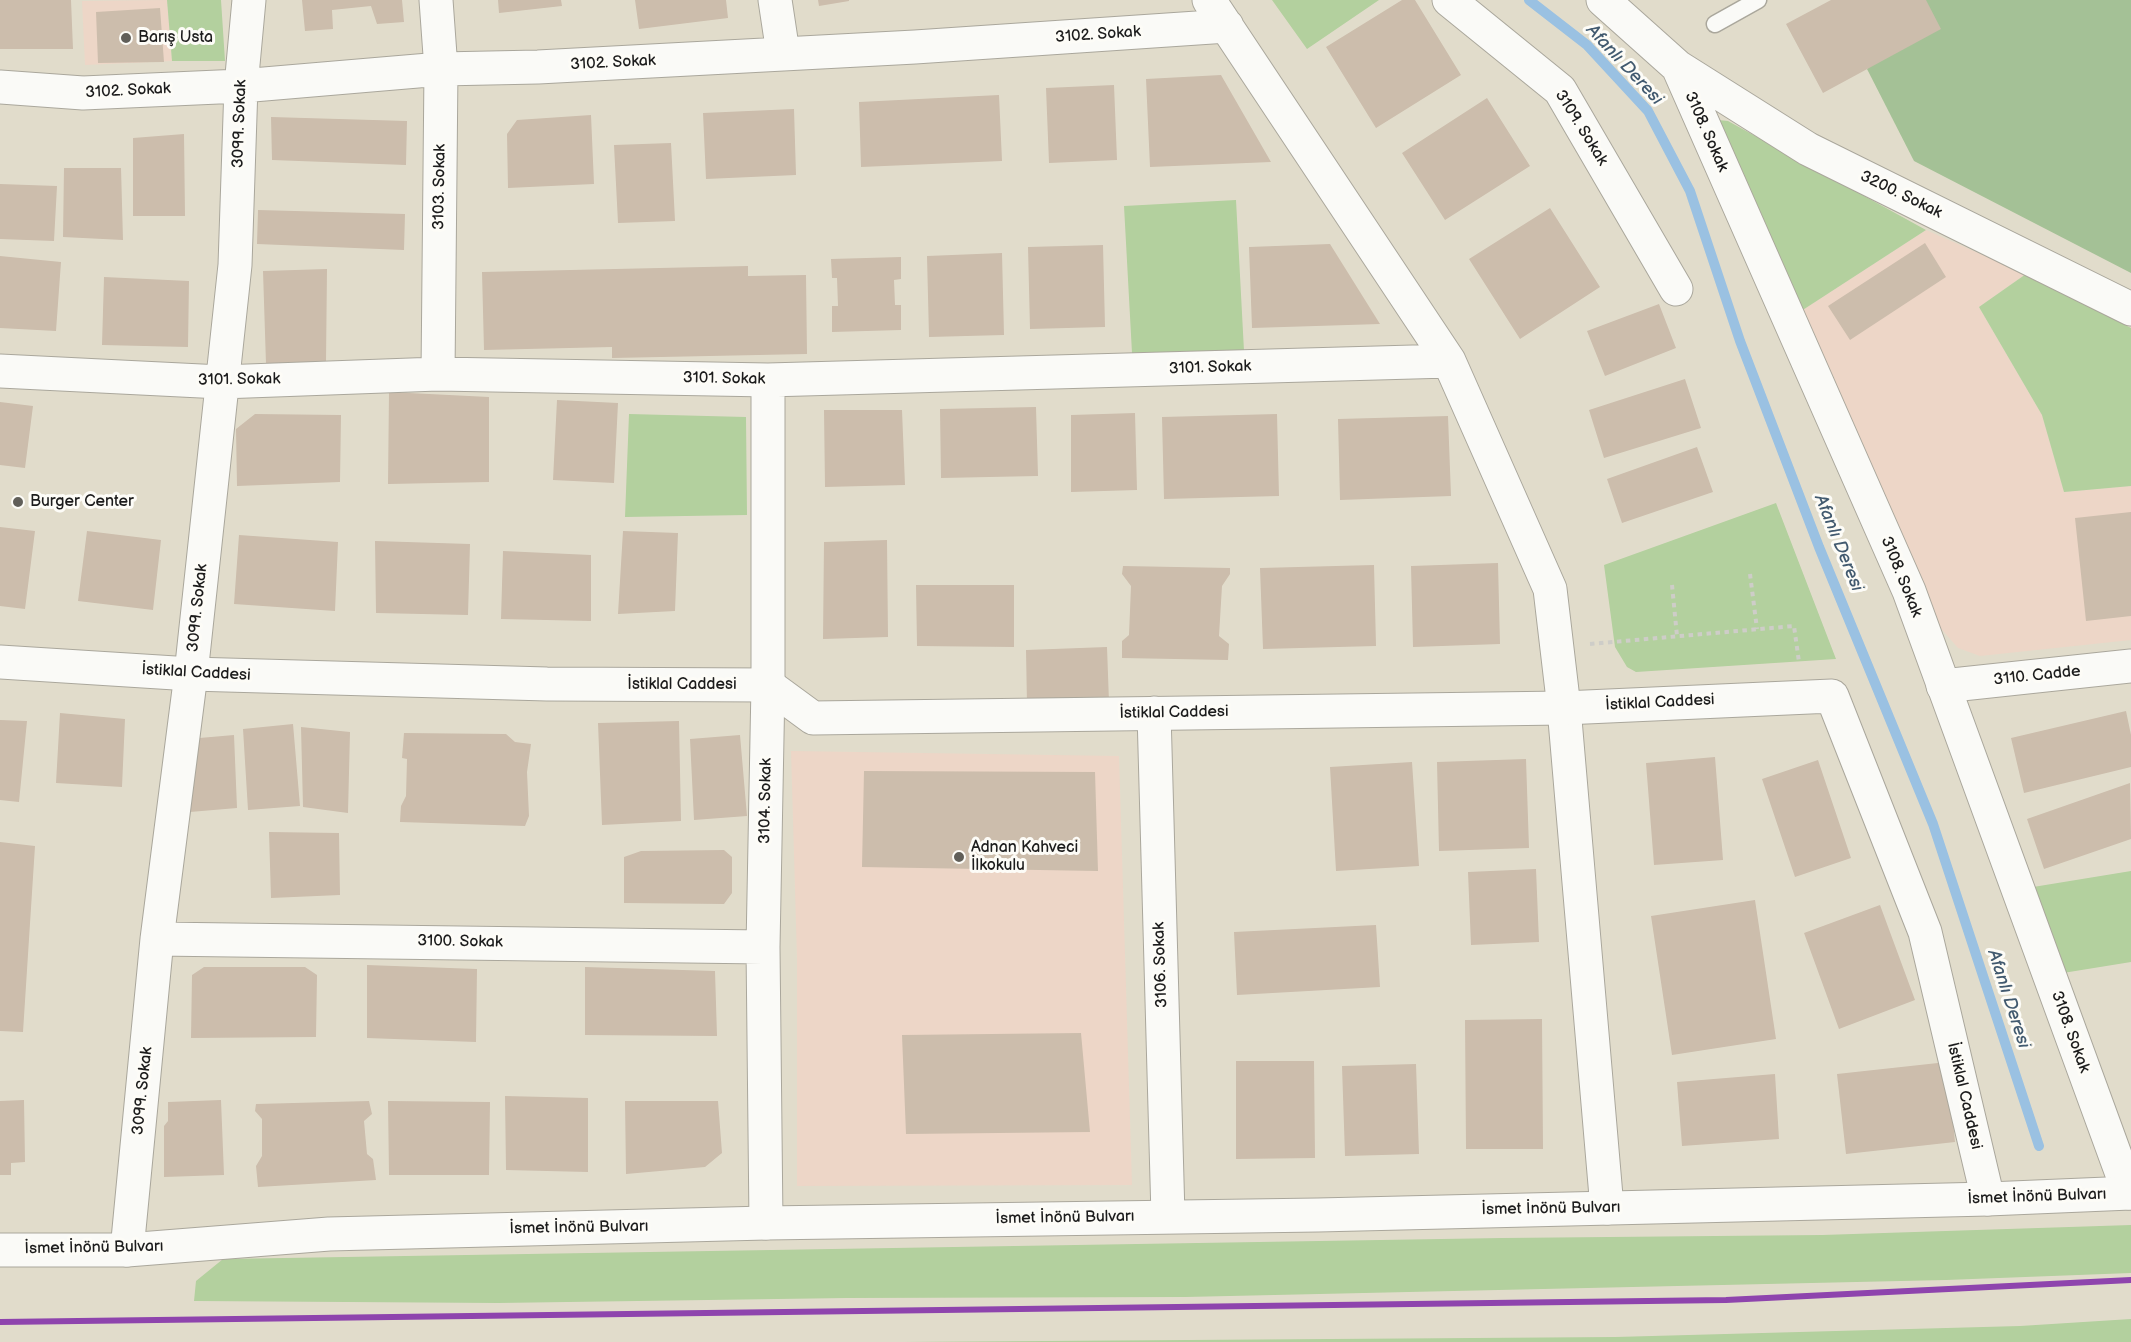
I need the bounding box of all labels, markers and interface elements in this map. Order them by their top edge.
water label: Afanlı Deresi [1581,20,1667,110]
street label: 3102. Sokak [1055,22,1141,48]
place label: Barış Usta [138,28,213,48]
marker: Barış Usta [119,31,133,45]
street label: 3102. Sokak [570,51,656,75]
street label: 3102. Sokak [85,79,171,103]
street label: 3099. Sokak [229,79,251,169]
street label: 3109. Sokak [1550,87,1612,169]
street label: 3108. Sokak [1680,89,1732,175]
street label: 3103. Sokak [430,144,450,230]
street label: 3200. Sokak [1857,167,1945,223]
street label: 3101. Sokak [1169,357,1251,379]
street label: 3101. Sokak [683,369,765,389]
street label: 3101. Sokak [198,370,280,390]
water label: Afanlı Deresi [1809,491,1867,595]
place label: Burger Center [30,492,134,512]
marker: Burger Center [11,495,25,509]
street label: 3108. Sokak [1876,534,1926,620]
street label: 3099. Sokak [184,563,212,653]
street label: İstiklal Caddesi [141,661,251,685]
street label: 3110. Cadde [1993,662,2081,690]
street label: İstiklal Caddesi [627,675,737,695]
street label: İstiklal Caddesi [1605,691,1715,715]
street label: İstiklal Caddesi [1119,702,1229,724]
street label: 3104. Sokak [756,758,776,844]
place label: Adnan Kahveci İlkokulu [971,838,1078,876]
marker: Adnan Kahveci İlkokulu [952,850,966,864]
street label: 3106. Sokak [1150,922,1172,1008]
street label: 3100. Sokak [417,932,503,952]
water label: Afanlı Deresi [1982,947,2034,1051]
street label: 3108. Sokak [2046,989,2094,1075]
street label: İstiklal Caddesi [1942,1041,1986,1151]
street label: 3099. Sokak [129,1046,157,1136]
street label: İsmet İnönü Bulvarı [1967,1185,2107,1209]
street label: İsmet İnönü Bulvarı [1481,1198,1621,1220]
street label: İsmet İnönü Bulvarı [995,1207,1135,1229]
street label: İsmet İnönü Bulvarı [509,1217,649,1239]
street label: İsmet İnönü Bulvarı [24,1237,164,1259]

